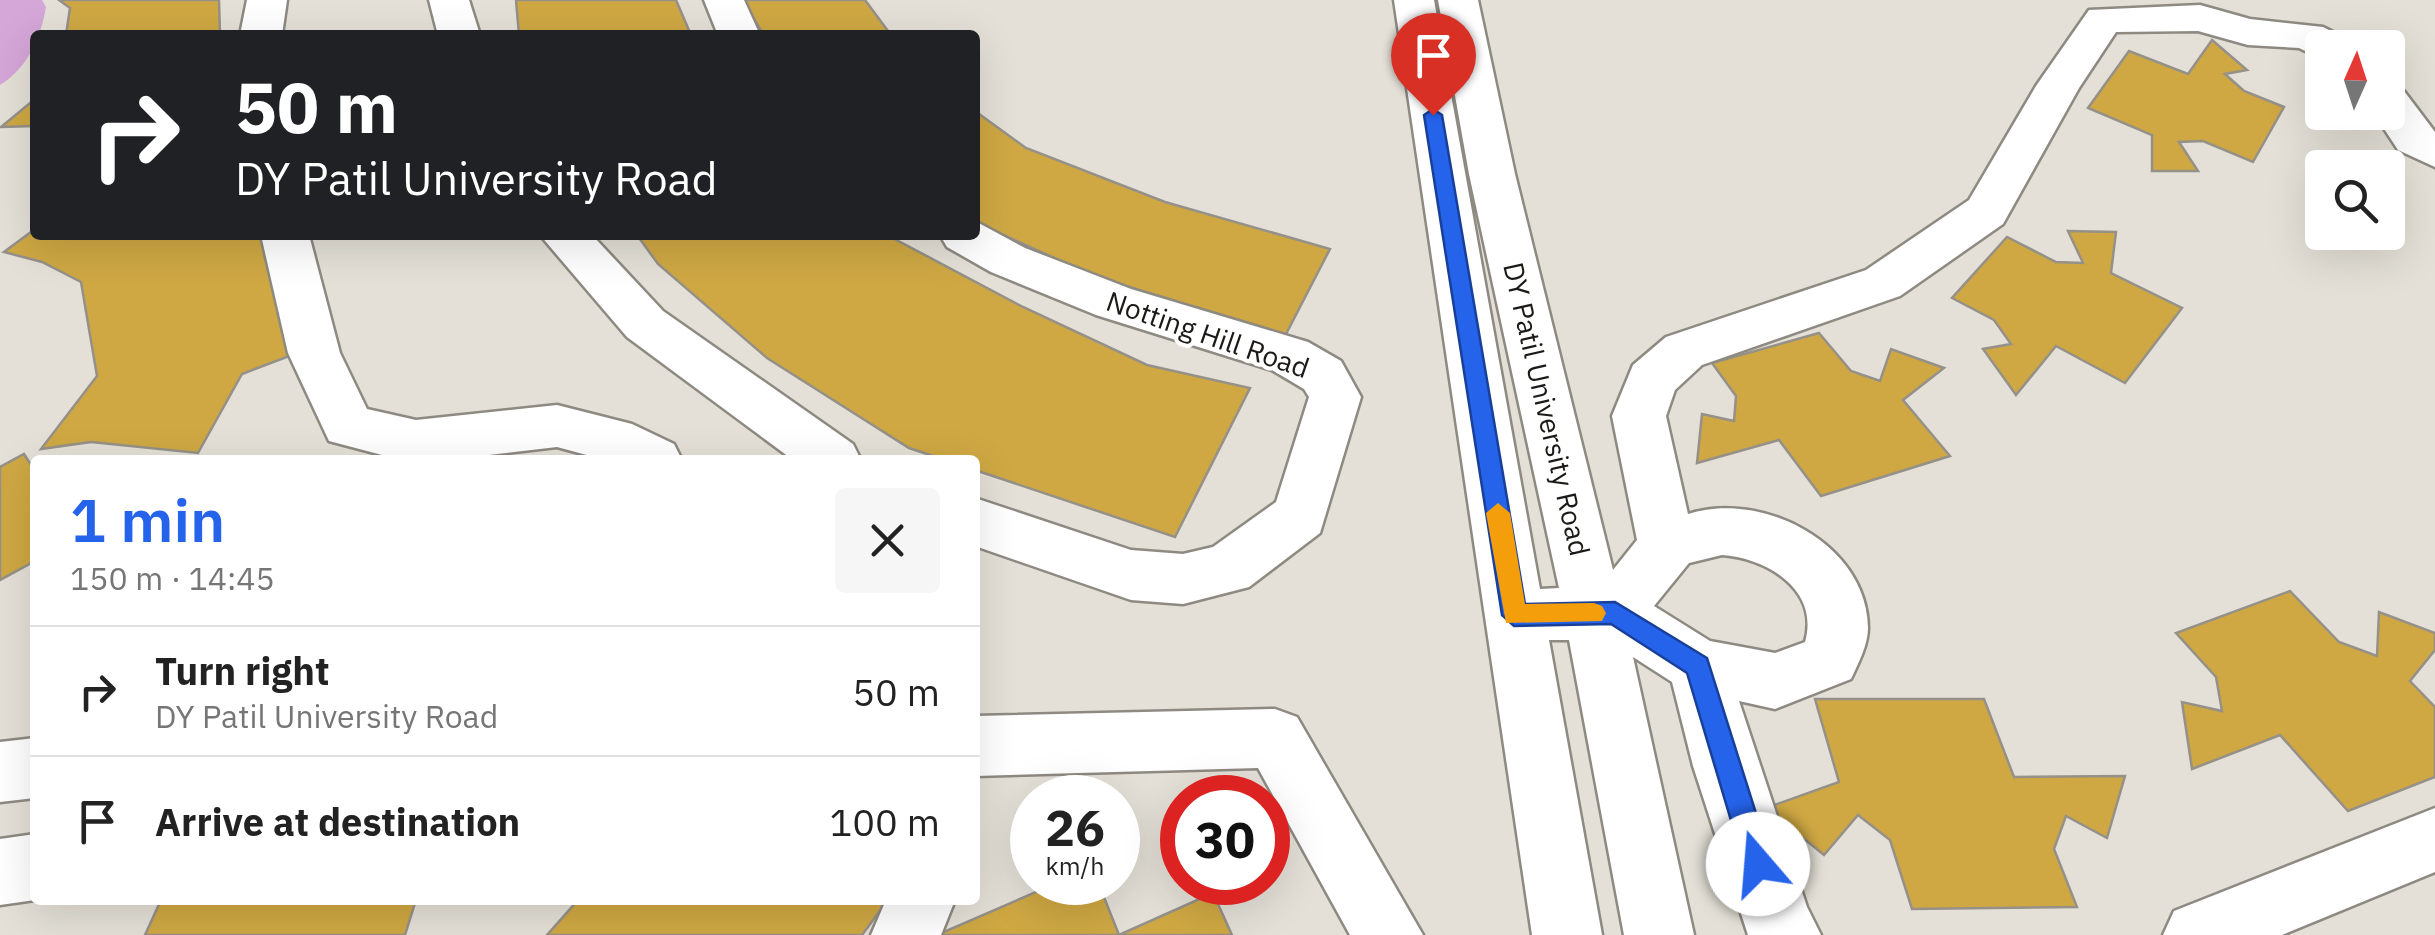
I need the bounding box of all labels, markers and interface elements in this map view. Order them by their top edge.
pin [1391,13,1476,116]
icon: arrive [1406,28,1461,83]
north arrow [2305,30,2405,130]
map controls [2305,30,2405,250]
text: 50 m [235,61,398,152]
icon: right [70,70,200,200]
text: DY Patil University Road [235,149,718,207]
button: search [2305,150,2405,250]
street label: DY Patil University Road [1495,259,1599,559]
street label: Notting Hill Road [1102,282,1314,386]
text: 1 min [70,480,225,559]
button: close [835,488,940,593]
text: 150 m · 14:45 [70,557,275,599]
text: Turn right [155,646,330,695]
icon: right [70,664,125,719]
text: 50 m [852,667,940,716]
text: DY Patil University Road [155,695,498,737]
speed limit sign: 30 [1160,775,1290,905]
icon: arrive [70,794,125,849]
text: 26 [1045,795,1105,860]
text: Arrive at destination [155,797,520,846]
text: 100 m [829,797,940,846]
position arrow [1706,812,1810,916]
text: km/h [1046,849,1104,882]

